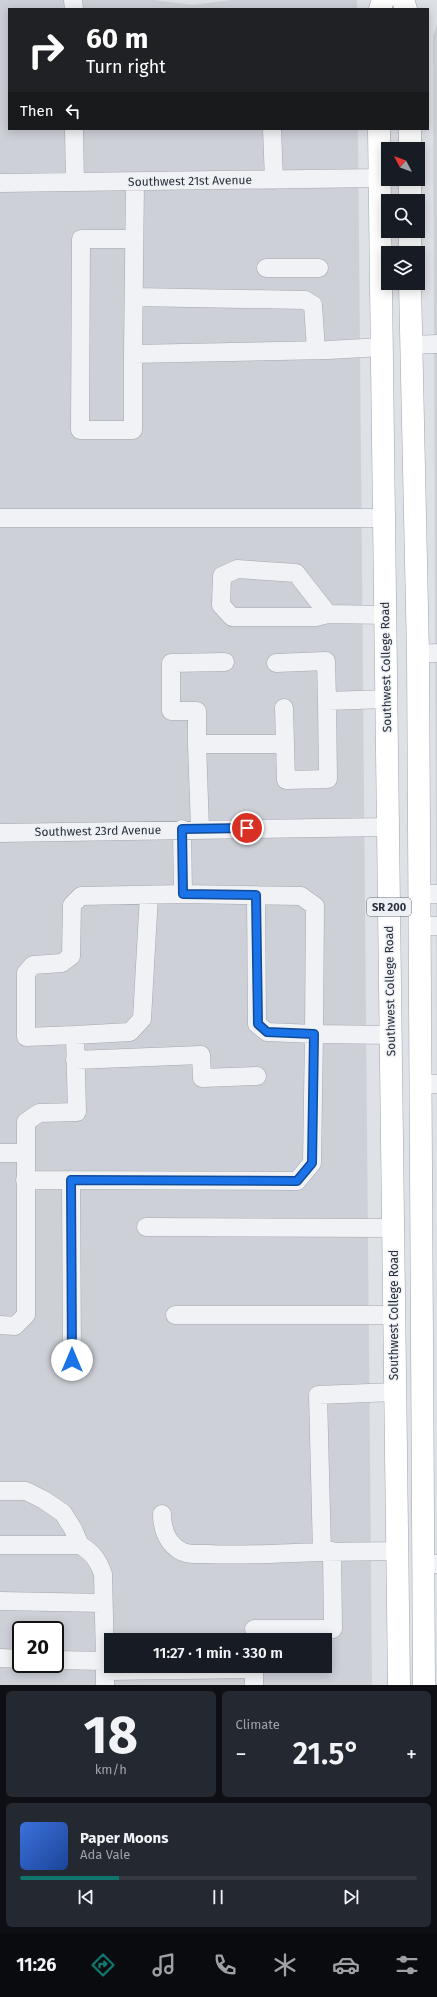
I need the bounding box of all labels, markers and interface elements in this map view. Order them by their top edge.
text: 60 m [86,22,148,55]
icon: right [20,24,72,76]
text: Turn right [86,56,166,78]
icon: left [62,100,84,122]
text: Then [20,102,54,120]
north arrow [381,142,425,186]
map controls [381,142,425,290]
street label: Southwest 21st Avenue [128,173,252,189]
button: search [381,194,425,238]
button: layers [381,246,425,290]
street label: Southwest College Road [378,602,394,732]
pin [230,811,264,845]
icon: arrive [236,817,258,839]
street label: Southwest 23rd Avenue [35,823,161,839]
road number: SR 200 [367,898,411,916]
street label: Southwest College Road [382,926,398,1056]
street label: Southwest College Road [387,1250,401,1380]
position arrow [51,1339,93,1381]
speed limit sign: 20 [12,1621,64,1673]
text: 11:27 · 1 min · 330 m [153,1644,283,1662]
text: 18 [84,1704,138,1767]
text: Climate [236,1717,280,1732]
text: 21.5° [293,1736,360,1772]
text: − [236,1741,247,1768]
text: + [406,1741,417,1768]
text: km/h [95,1762,127,1777]
text: Paper Moons [80,1829,168,1847]
text: Ada Vale [80,1847,130,1862]
icon: previous [75,1886,97,1908]
icon: pause [207,1886,229,1908]
icon: next [340,1886,362,1908]
icon: directions [89,1951,117,1979]
icon: music [150,1951,178,1979]
icon: phone [211,1951,239,1979]
icon: climate [271,1951,299,1979]
icon: car [332,1951,360,1979]
icon: filters [393,1951,421,1979]
text: 11:26 [16,1954,57,1976]

